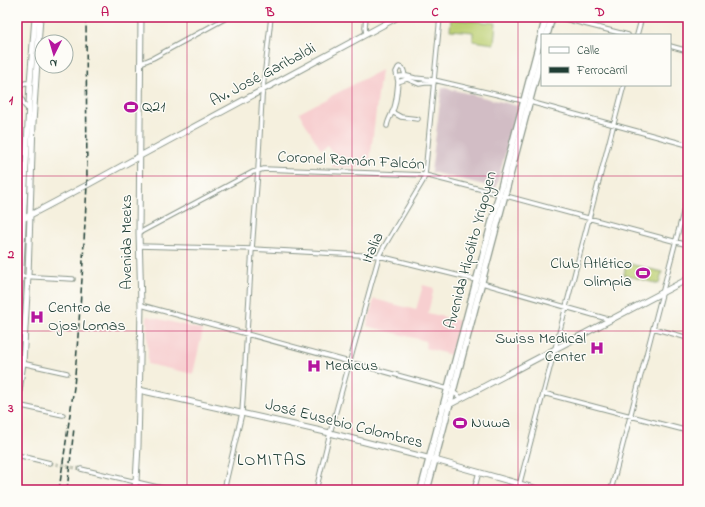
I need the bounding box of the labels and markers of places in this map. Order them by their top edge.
place label: Q21 [142,95,165,119]
sports icon: Q21 [123,99,139,115]
place label: Club Atlético Olimpia [550,252,632,294]
sports icon: Club Atlético Olimpia [635,265,651,281]
place label: Centro de Ojos Lomas [48,296,126,338]
hospital icon: Centro de Ojos Lomas [29,309,45,325]
place label: Swiss Medical Center [495,327,586,369]
hospital icon: Swiss Medical Center [589,340,605,356]
place label: Medicus [325,354,378,378]
hospital icon: Medicus [306,358,322,374]
place label: Nuwa [471,411,510,435]
sports icon: Nuwa [452,415,468,431]

